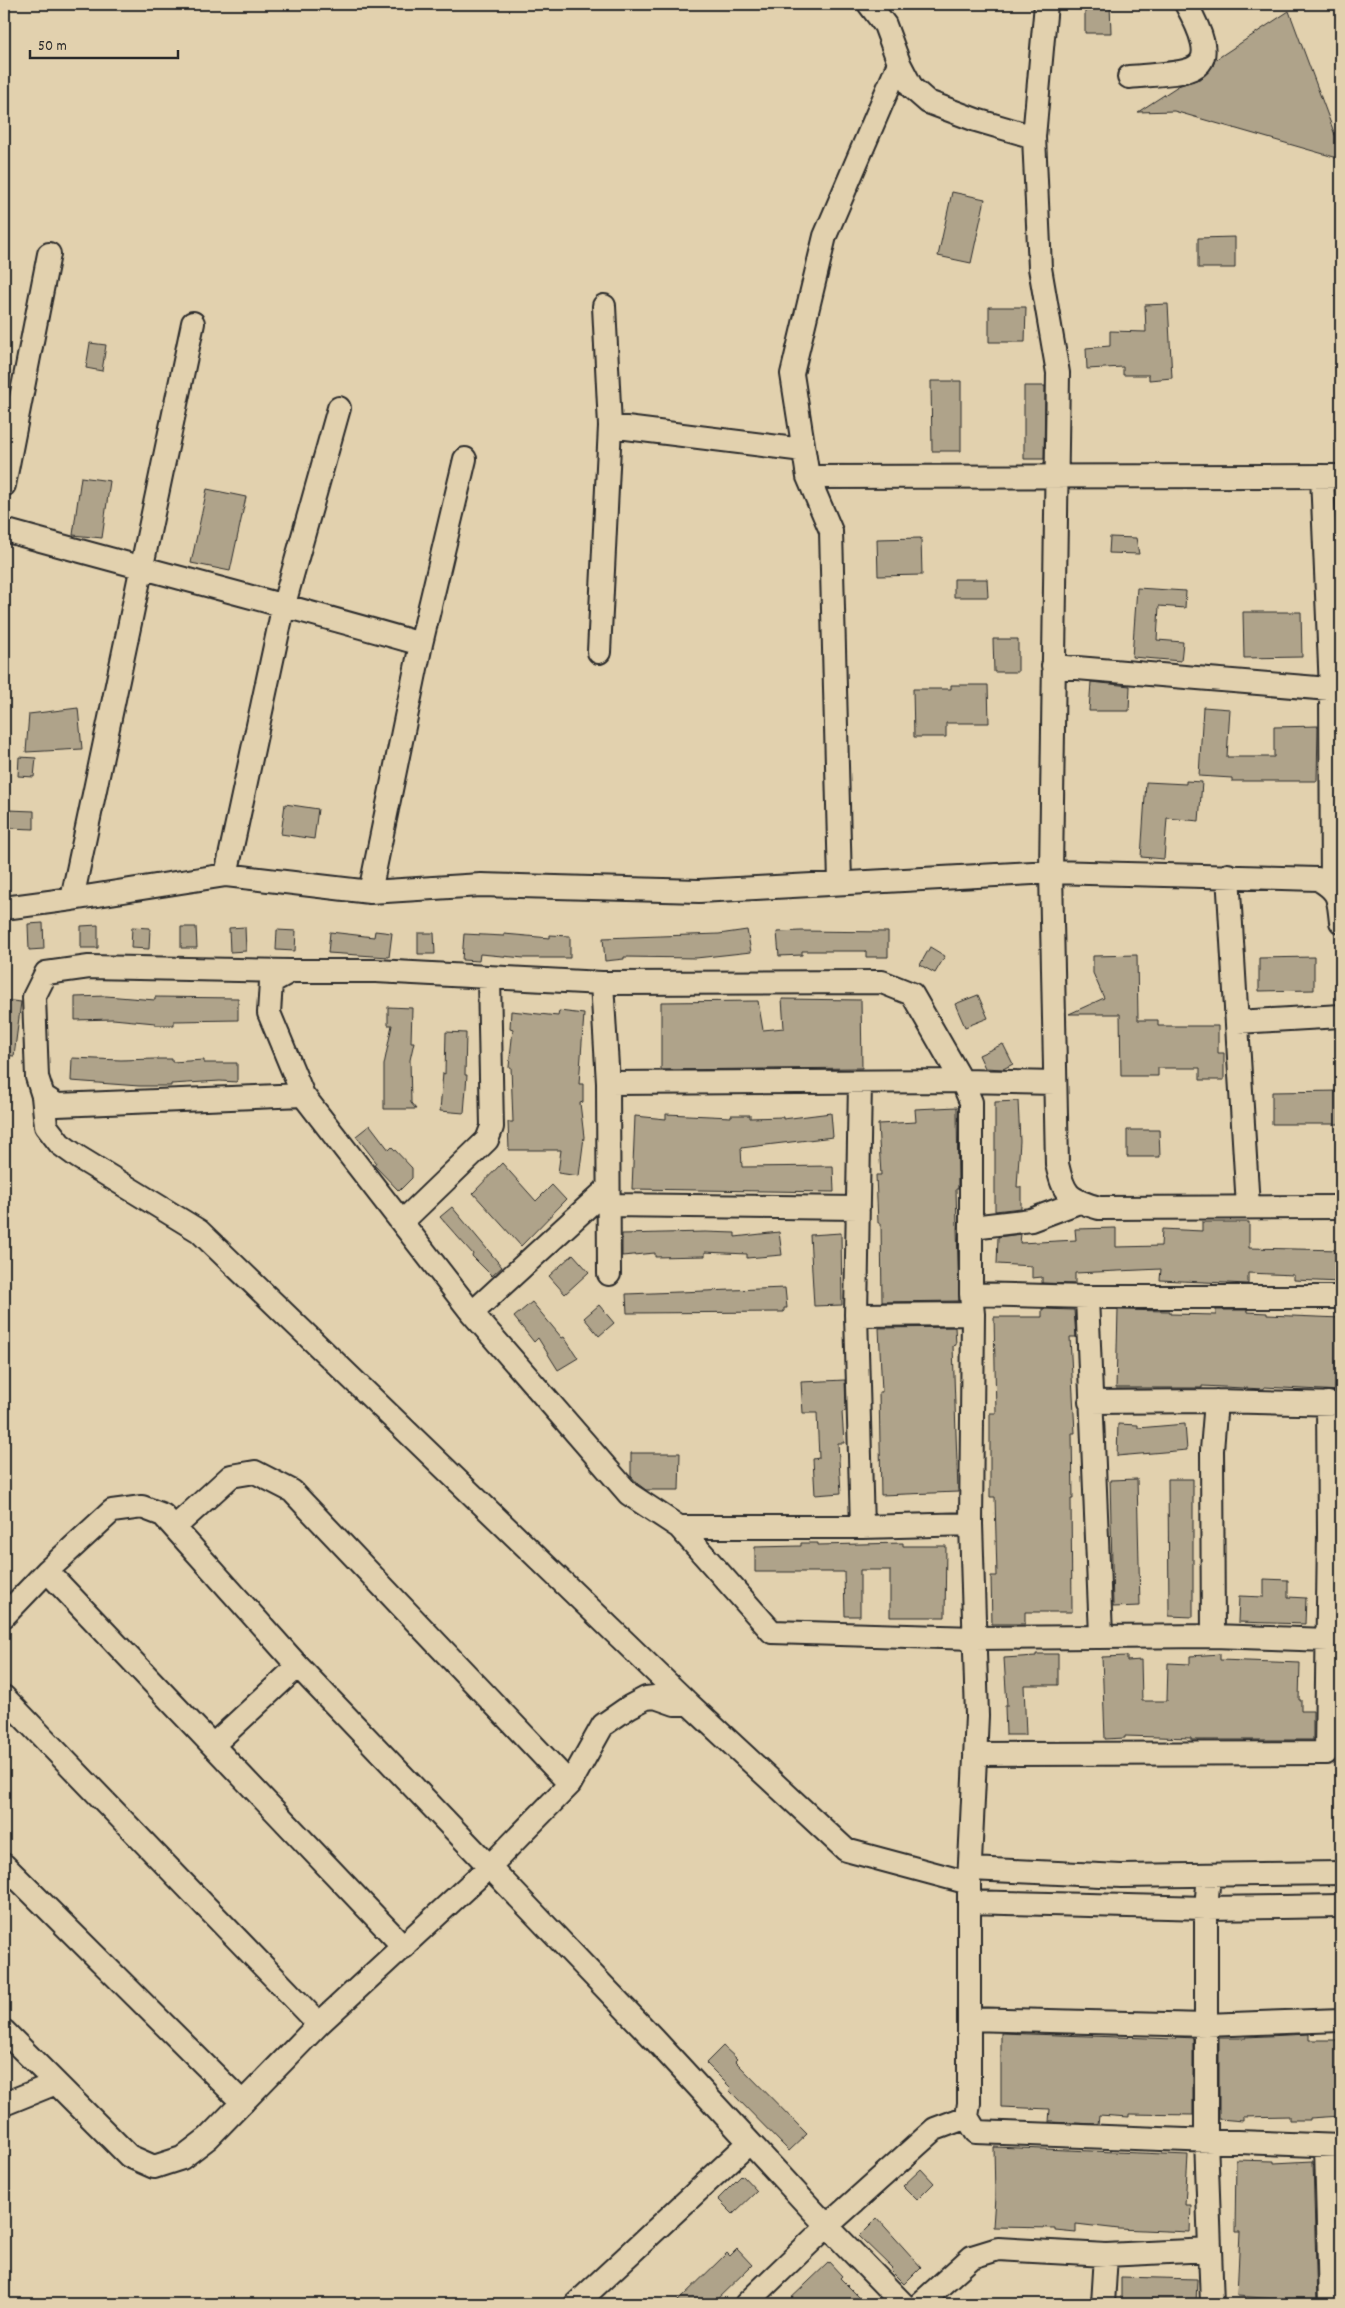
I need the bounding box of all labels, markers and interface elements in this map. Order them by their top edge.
scale bar [30,28,178,60]
text: 50 m [38,36,67,58]

